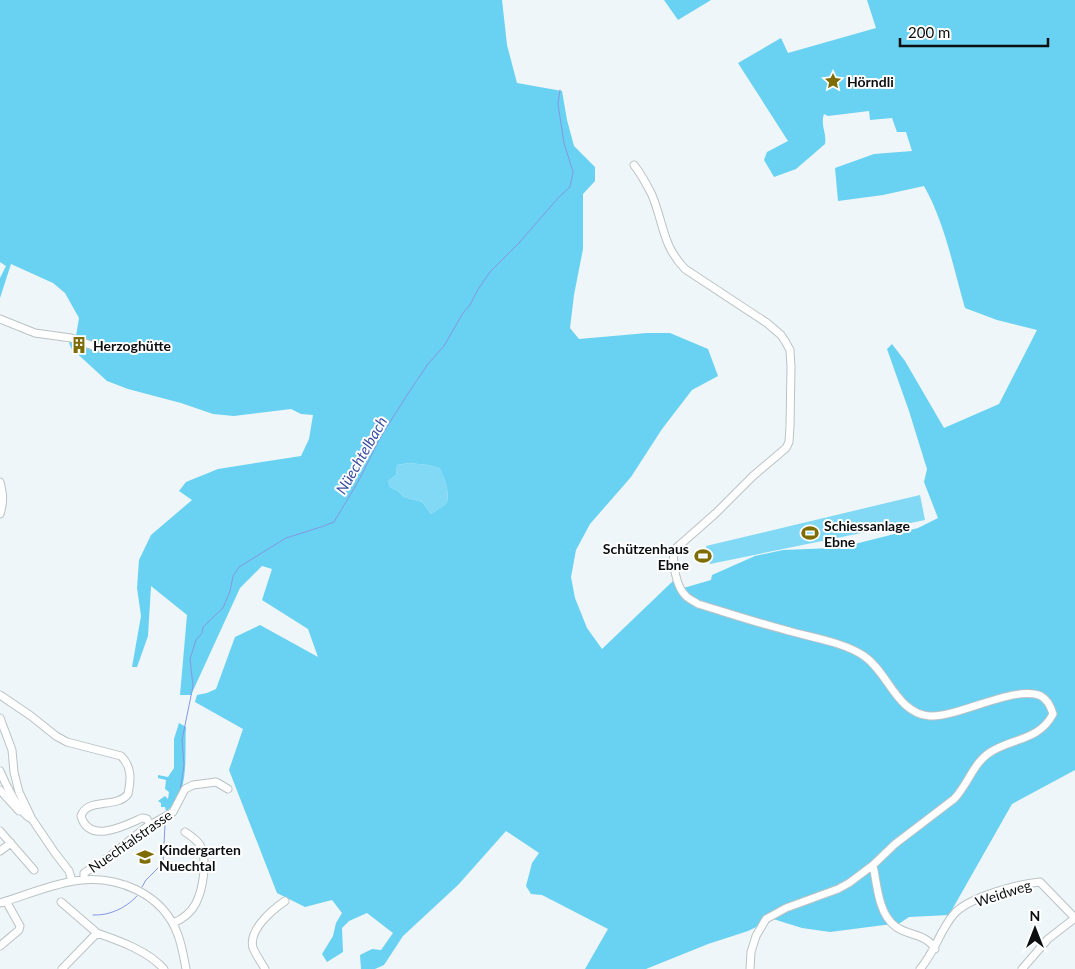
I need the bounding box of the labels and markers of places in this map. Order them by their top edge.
place icon: Hörndli [823,71,843,91]
place label: Hörndli [847,73,894,90]
building icon: Herzoghütte [69,335,89,355]
place label: Herzoghütte [93,337,172,354]
place label: Schiessanlage Ebne [824,517,910,550]
sports icon: Schiessanlage Ebne [800,523,820,543]
place label: Schützenhaus Ebne [603,540,690,573]
sports icon: Schützenhaus Ebne [693,546,713,566]
place label: Kindergarten Nuechtal [159,841,241,874]
school or university icon: Kindergarten Nuechtal [135,847,155,867]

